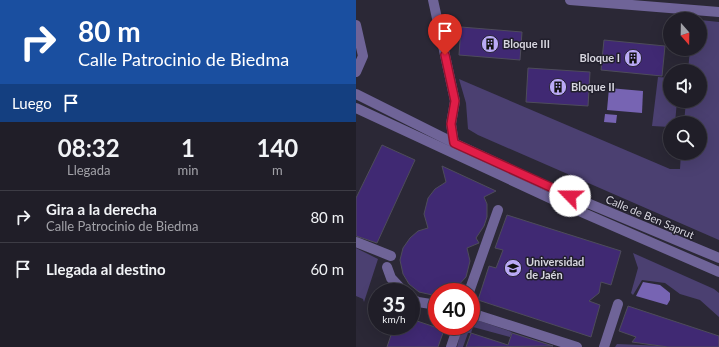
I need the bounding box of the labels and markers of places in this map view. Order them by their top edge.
pin [428,14,462,55]
building icon: Bloque III [480,34,500,54]
place label: Bloque III [503,37,550,50]
building icon: Bloque I [623,48,643,68]
place label: Bloque I [580,51,620,64]
building icon: Bloque II [548,77,568,97]
place label: Bloque II [571,80,615,93]
place label: Universidad de Jaén [526,255,584,281]
school or university icon: Universidad de Jaén [503,258,523,278]

